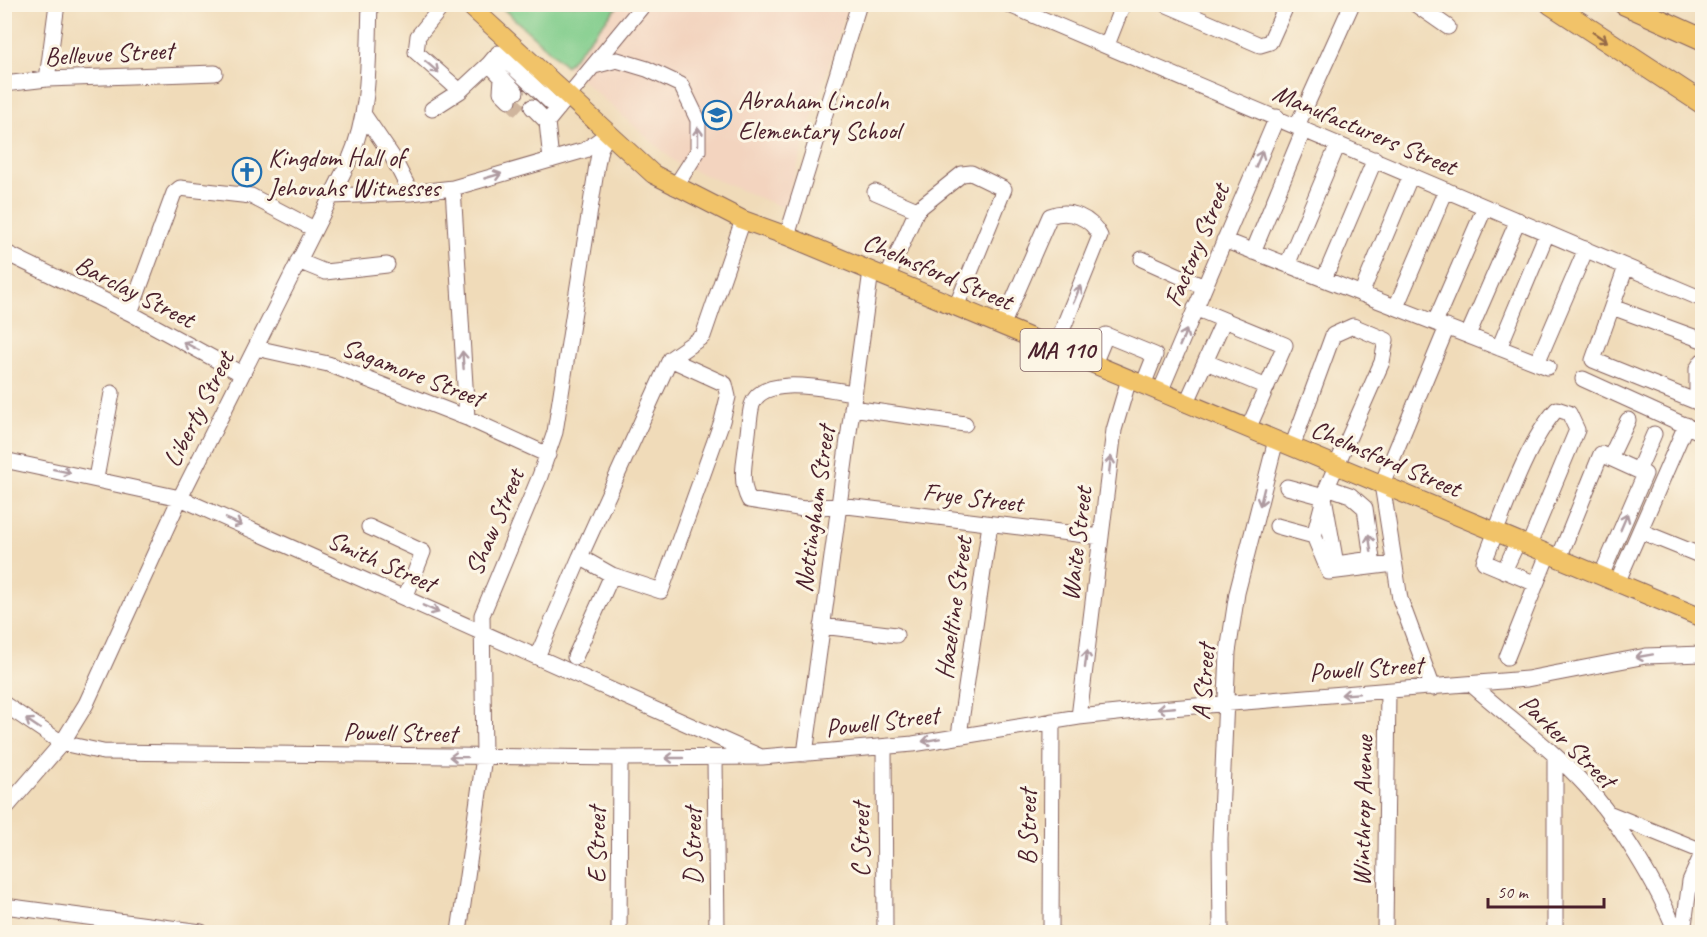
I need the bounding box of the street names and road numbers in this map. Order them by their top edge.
street label: Bellevue Street [44,33,178,73]
street label: Manufacturers Street [1268,76,1464,184]
street label: Factory Street [1156,177,1238,311]
street label: Chelmsford Street [858,225,1020,319]
street label: Barclay Street [70,247,202,337]
road number: MA 110 [1020,329,1102,371]
street label: Sagamore Street [337,330,492,416]
street label: Liberty Street [155,344,243,472]
street label: Chelmsford Street [1306,412,1468,506]
street label: Nottingham Street [786,420,843,594]
street label: Shaw Street [457,462,533,580]
street label: Frye Street [921,475,1027,520]
street label: Waite Street [1053,483,1100,603]
street label: Smith Street [323,523,444,601]
street label: Hazeltine Street [927,533,980,681]
street label: A Street [1184,640,1223,721]
street label: Powell Street [1308,648,1427,689]
street label: Parker Street [1512,687,1625,798]
street label: Powell Street [824,698,944,745]
street label: Powell Street [343,715,461,750]
street label: Winthrop Avenue [1345,734,1380,887]
street label: B Street [1011,786,1044,865]
street label: C Street [844,799,877,877]
street label: E Street [580,803,613,883]
street label: D Street [676,804,709,885]

